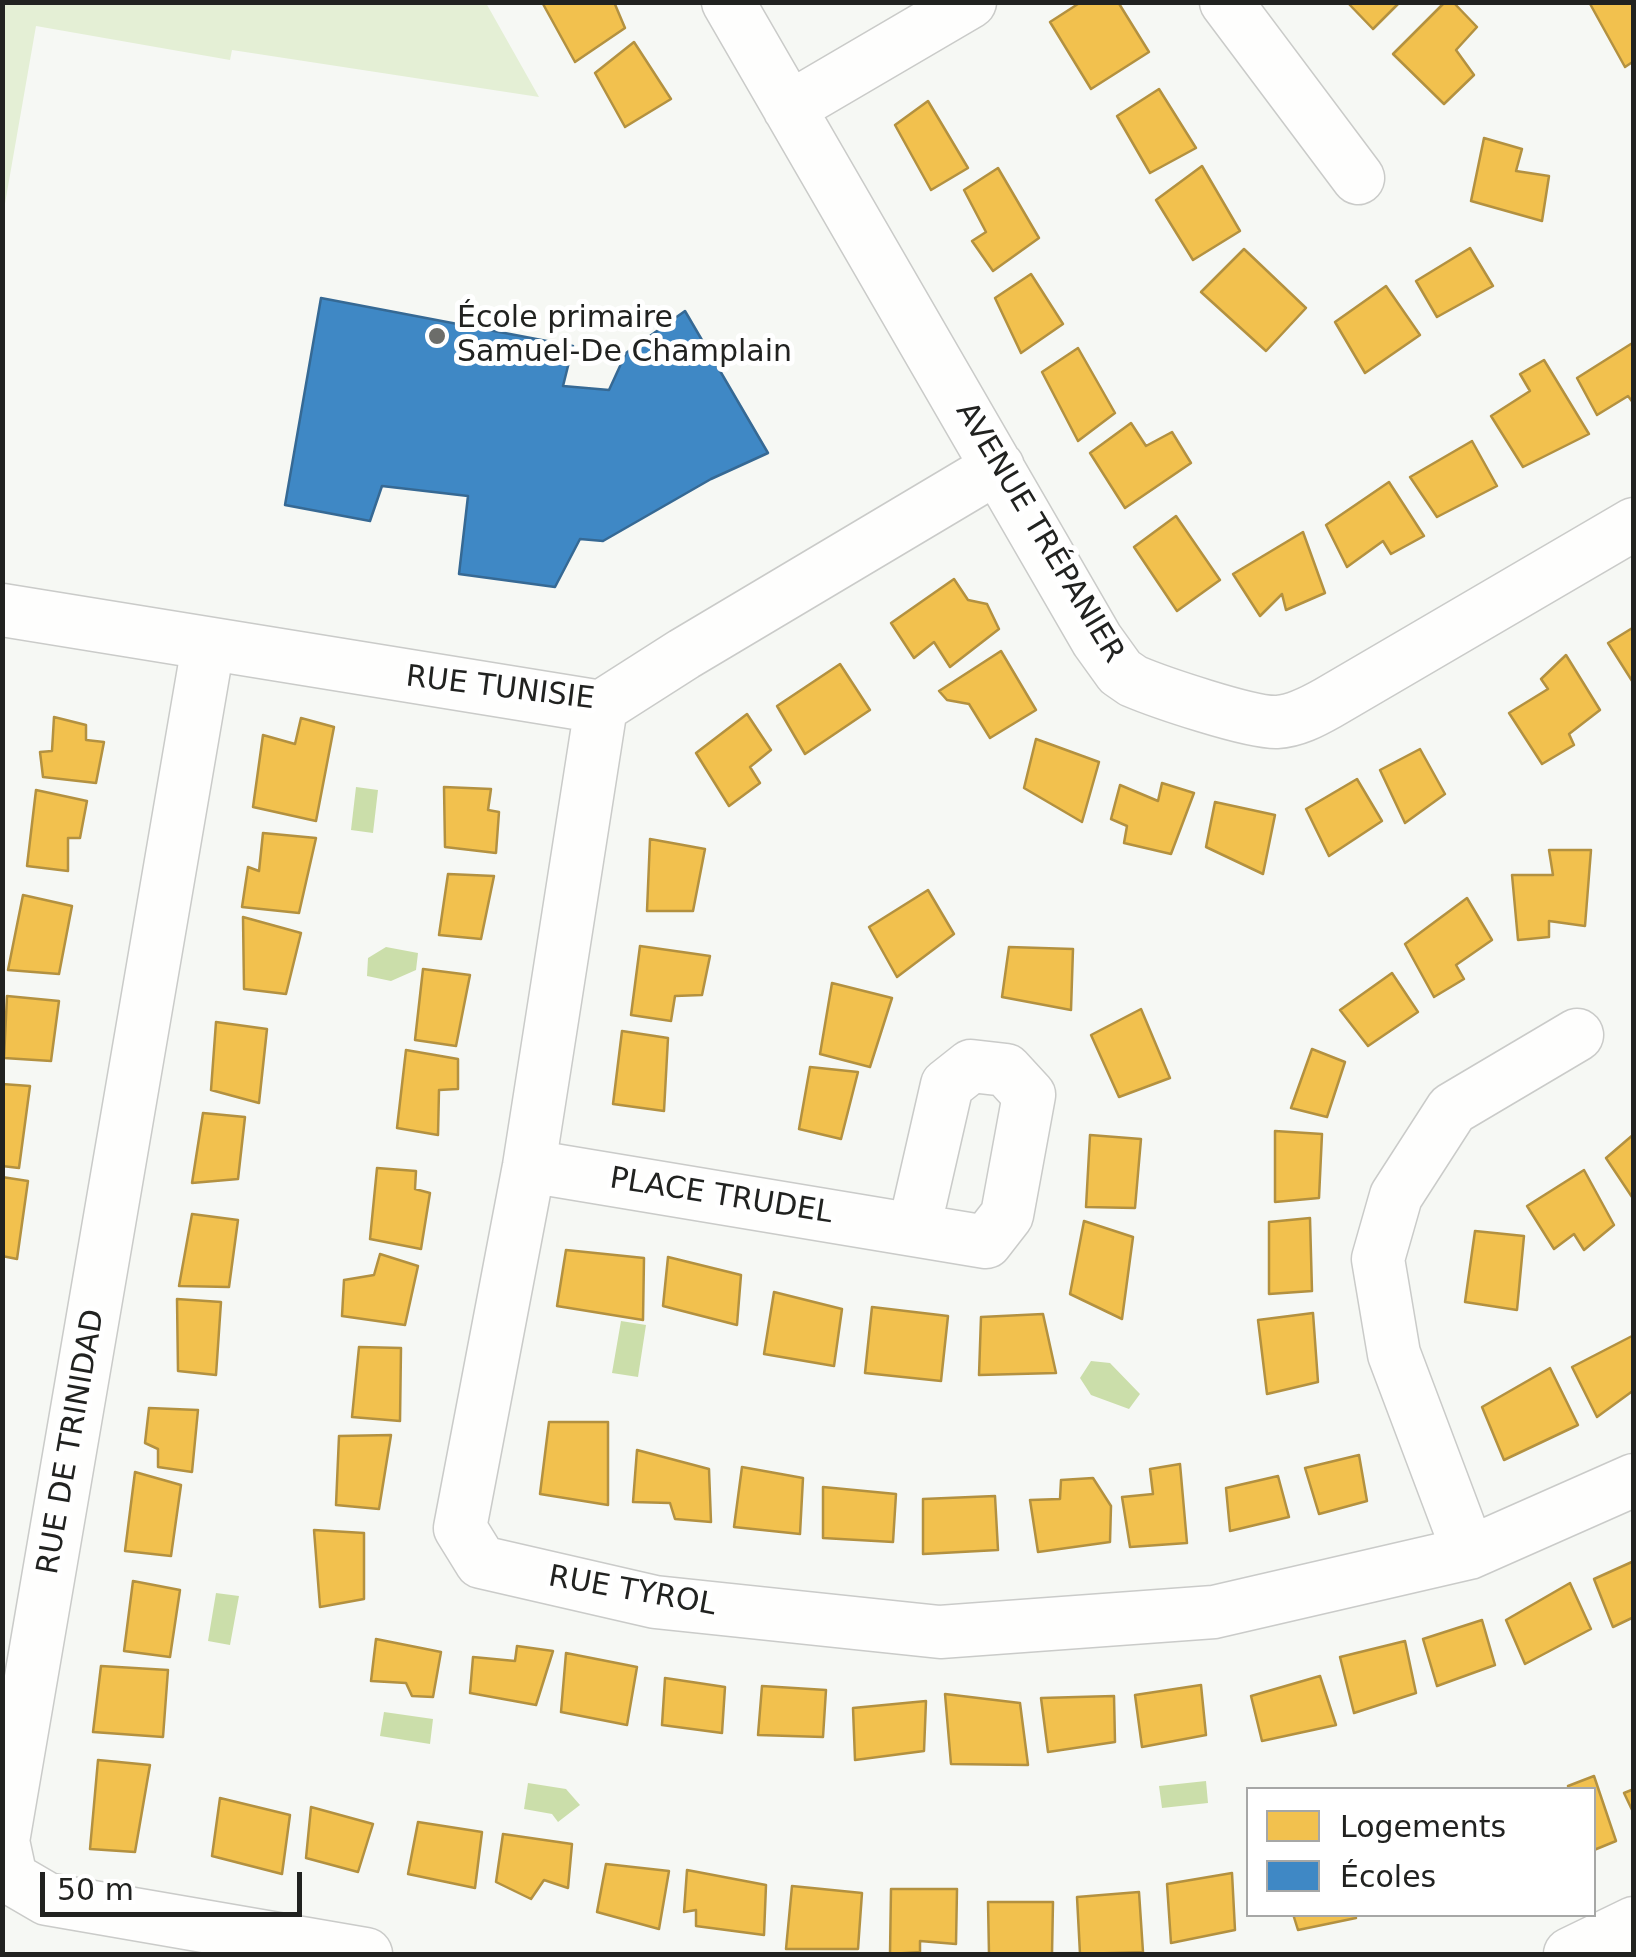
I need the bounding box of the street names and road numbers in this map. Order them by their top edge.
street label: AVENUE TRÉPANIER [947,396,1131,670]
street label: RUE TUNISIE [404,660,596,718]
street label: PLACE TRUDEL [607,1162,835,1232]
street label: RUE DE TRINIDAD [31,1307,113,1577]
street label: RUE TYROL [546,1560,718,1624]

